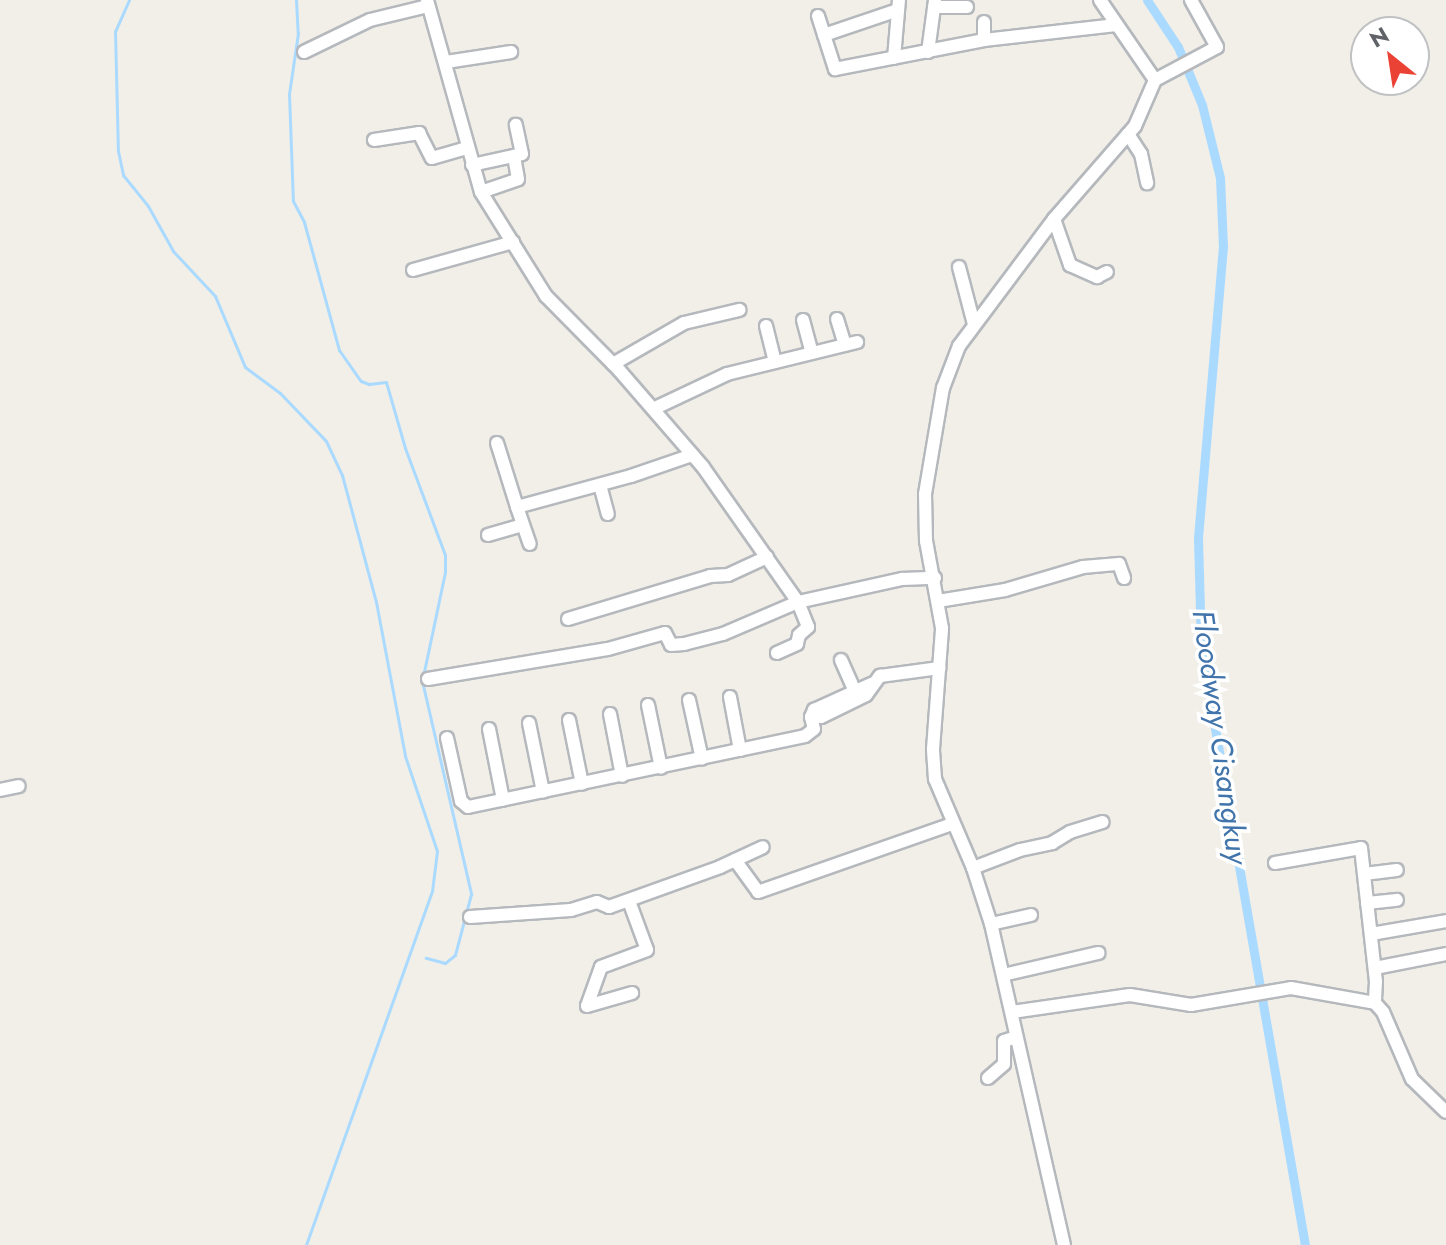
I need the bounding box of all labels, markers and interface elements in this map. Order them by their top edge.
north arrow [1350,16,1430,96]
text: N [1363,19,1395,55]
water label: Floodway Cisangkuy [1184,608,1256,866]

